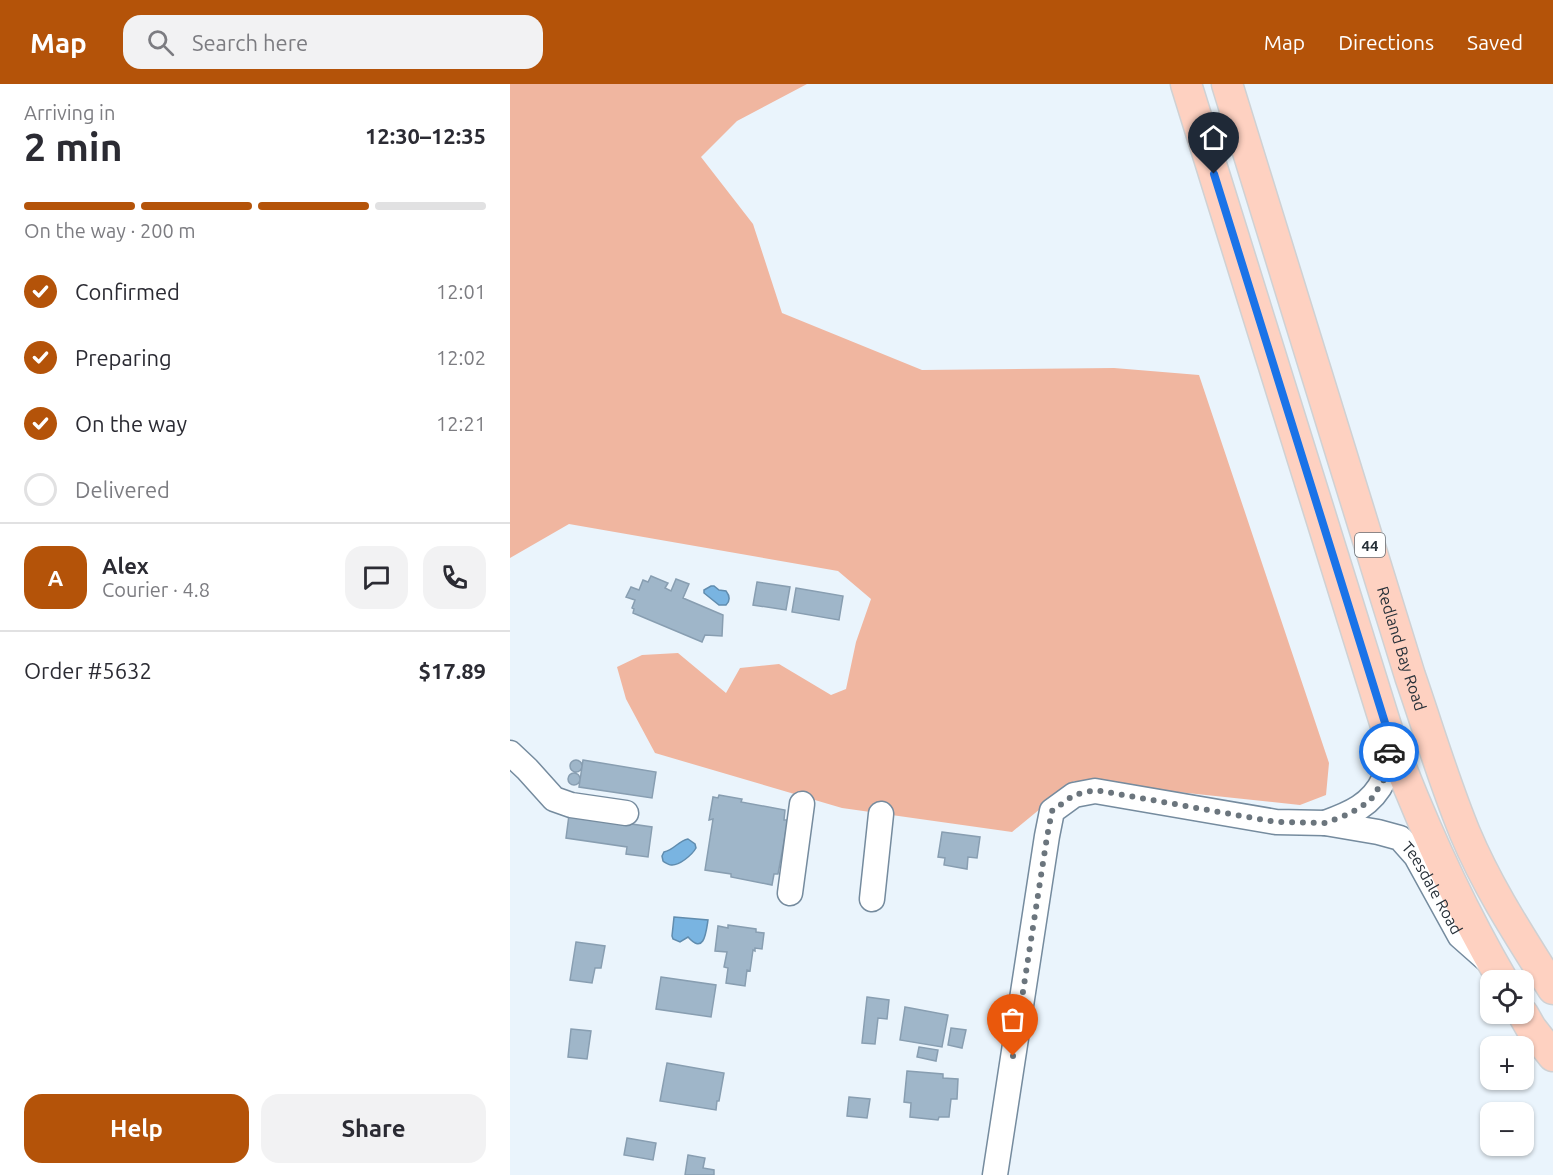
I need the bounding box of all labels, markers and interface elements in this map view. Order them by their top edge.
search box [123,15,543,69]
icon: search [144,26,177,59]
text: Map [30,27,87,58]
text: Search here [192,30,308,55]
text: Map [1264,30,1305,54]
text: Directions [1338,30,1434,54]
text: Saved [1467,30,1523,54]
text: Arriving in [24,101,115,124]
pin [1188,112,1239,174]
icon: home [1197,121,1230,154]
text: 12:30–12:35 [365,123,486,148]
text: 2 min [24,125,123,168]
text: On the way · 200 m [24,219,196,242]
icon: check [24,275,57,308]
text: Confirmed [75,279,180,304]
text: 12:01 [436,280,486,303]
icon: check [24,341,57,374]
text: Preparing [75,345,172,370]
text: 12:02 [436,346,486,369]
icon: check [24,407,57,440]
text: On the way [75,411,187,436]
text: 12:21 [436,412,486,435]
text: Delivered [75,477,170,502]
road number: 44 [1355,533,1385,557]
button: chat [345,546,408,609]
button: phone [423,546,486,609]
text: Alex [102,553,149,578]
text: A [48,565,63,590]
text: Courier · 4.8 [102,578,210,601]
street label: Redland Bay Road [1374,584,1430,713]
text: Order #5632 [24,658,152,683]
text: $17.89 [419,658,486,683]
courier [1359,722,1419,782]
icon: car [1373,736,1406,769]
street label: Teesdale Road [1398,838,1466,937]
map controls [1480,970,1534,1156]
button: locate [1480,970,1534,1024]
pin [987,994,1038,1056]
icon: bag [996,1003,1029,1036]
button: + [1480,1036,1534,1090]
button: Help [24,1094,249,1163]
button: Share [261,1094,486,1163]
button: − [1480,1102,1534,1156]

